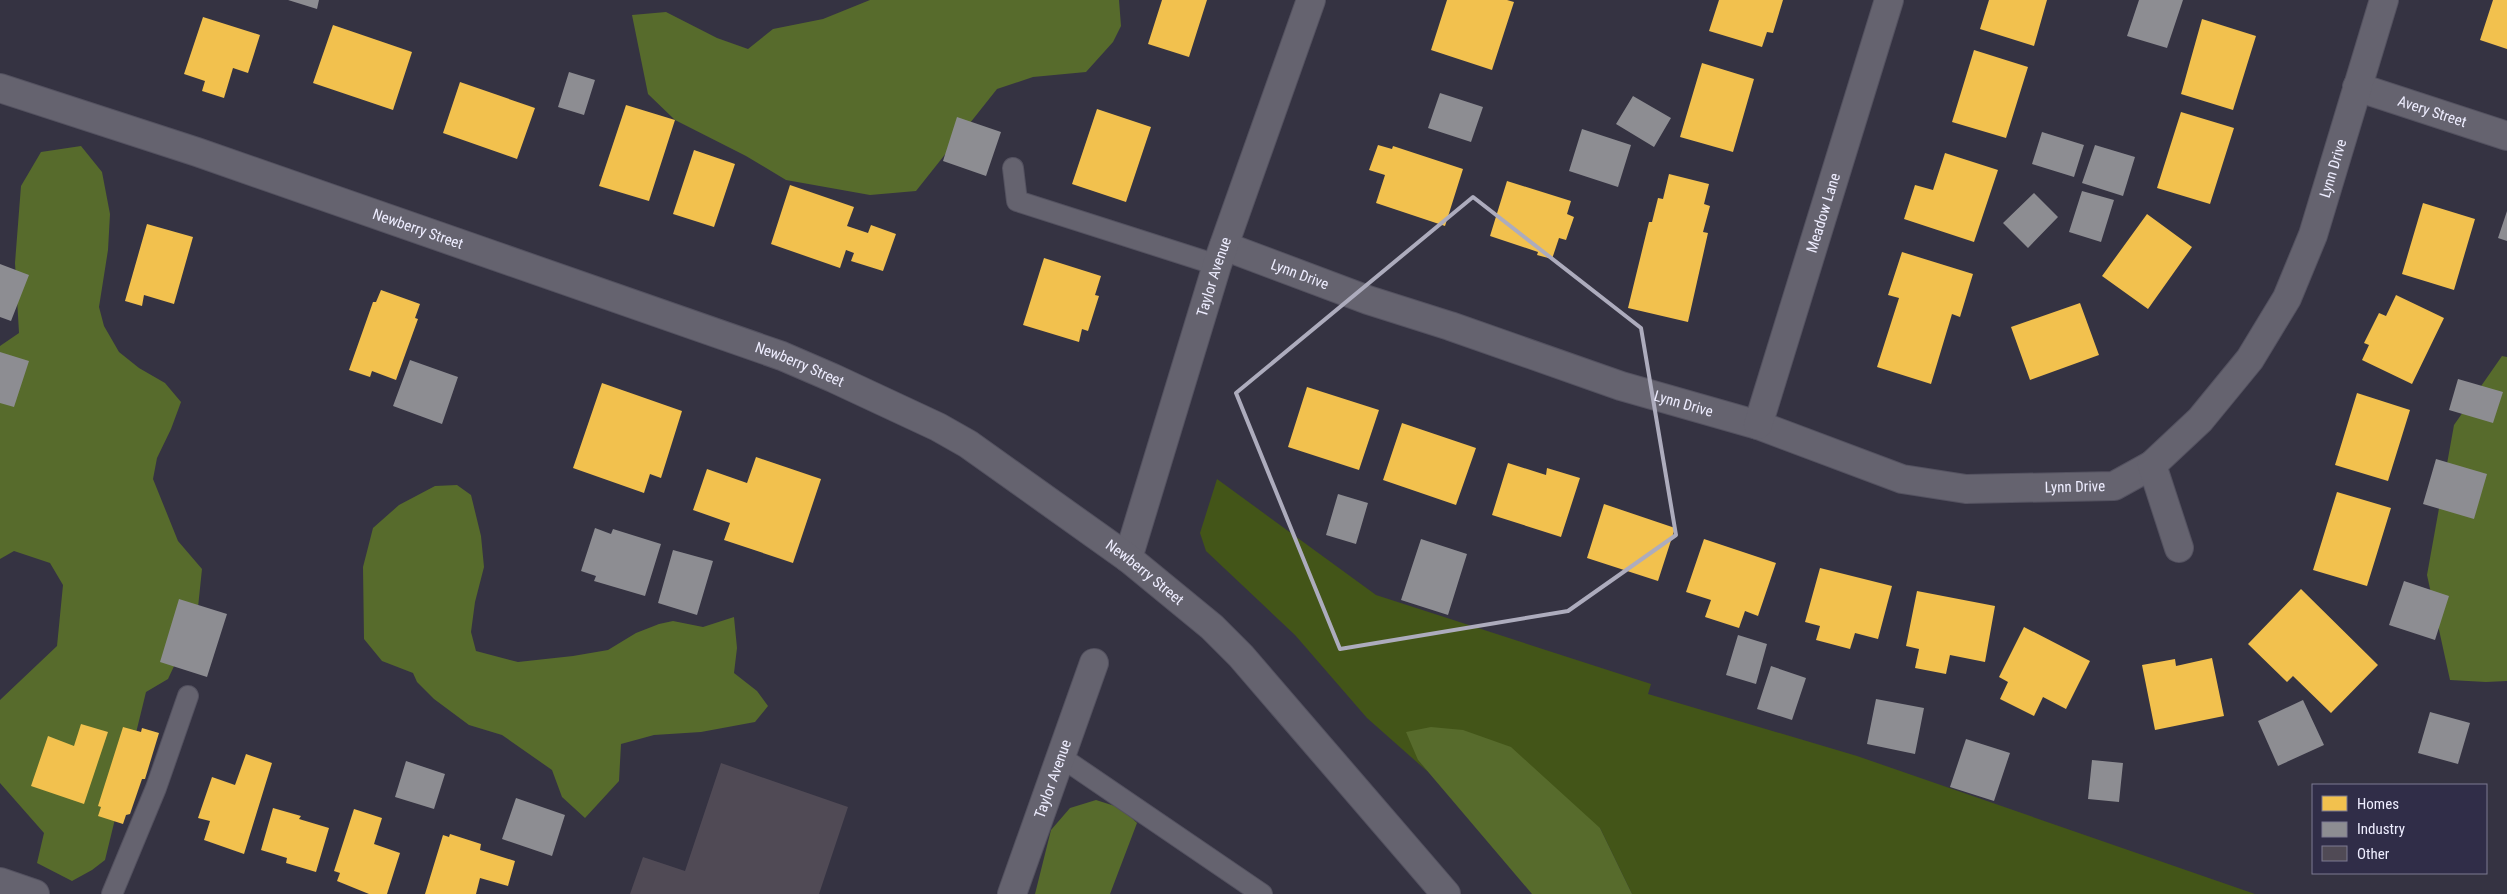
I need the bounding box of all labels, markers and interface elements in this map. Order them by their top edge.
street label: Avery Street [2395,92,2469,131]
street label: Lynn Drive [2316,137,2350,200]
street label: Meadow Lane [1803,171,1844,255]
street label: Newberry Street [370,205,465,253]
street label: Taylor Avenue [1193,235,1235,319]
street label: Lynn Drive [1268,255,1331,293]
street label: Newberry Street [753,338,847,391]
street label: Lynn Drive [1652,387,1715,421]
street label: Lynn Drive [2045,477,2105,496]
street label: Newberry Street [1102,536,1187,609]
street label: Taylor Avenue [1031,737,1075,821]
legend [2312,784,2487,874]
text: Homes [2357,795,2399,813]
text: Industry [2357,820,2405,838]
text: Other [2357,845,2390,863]

